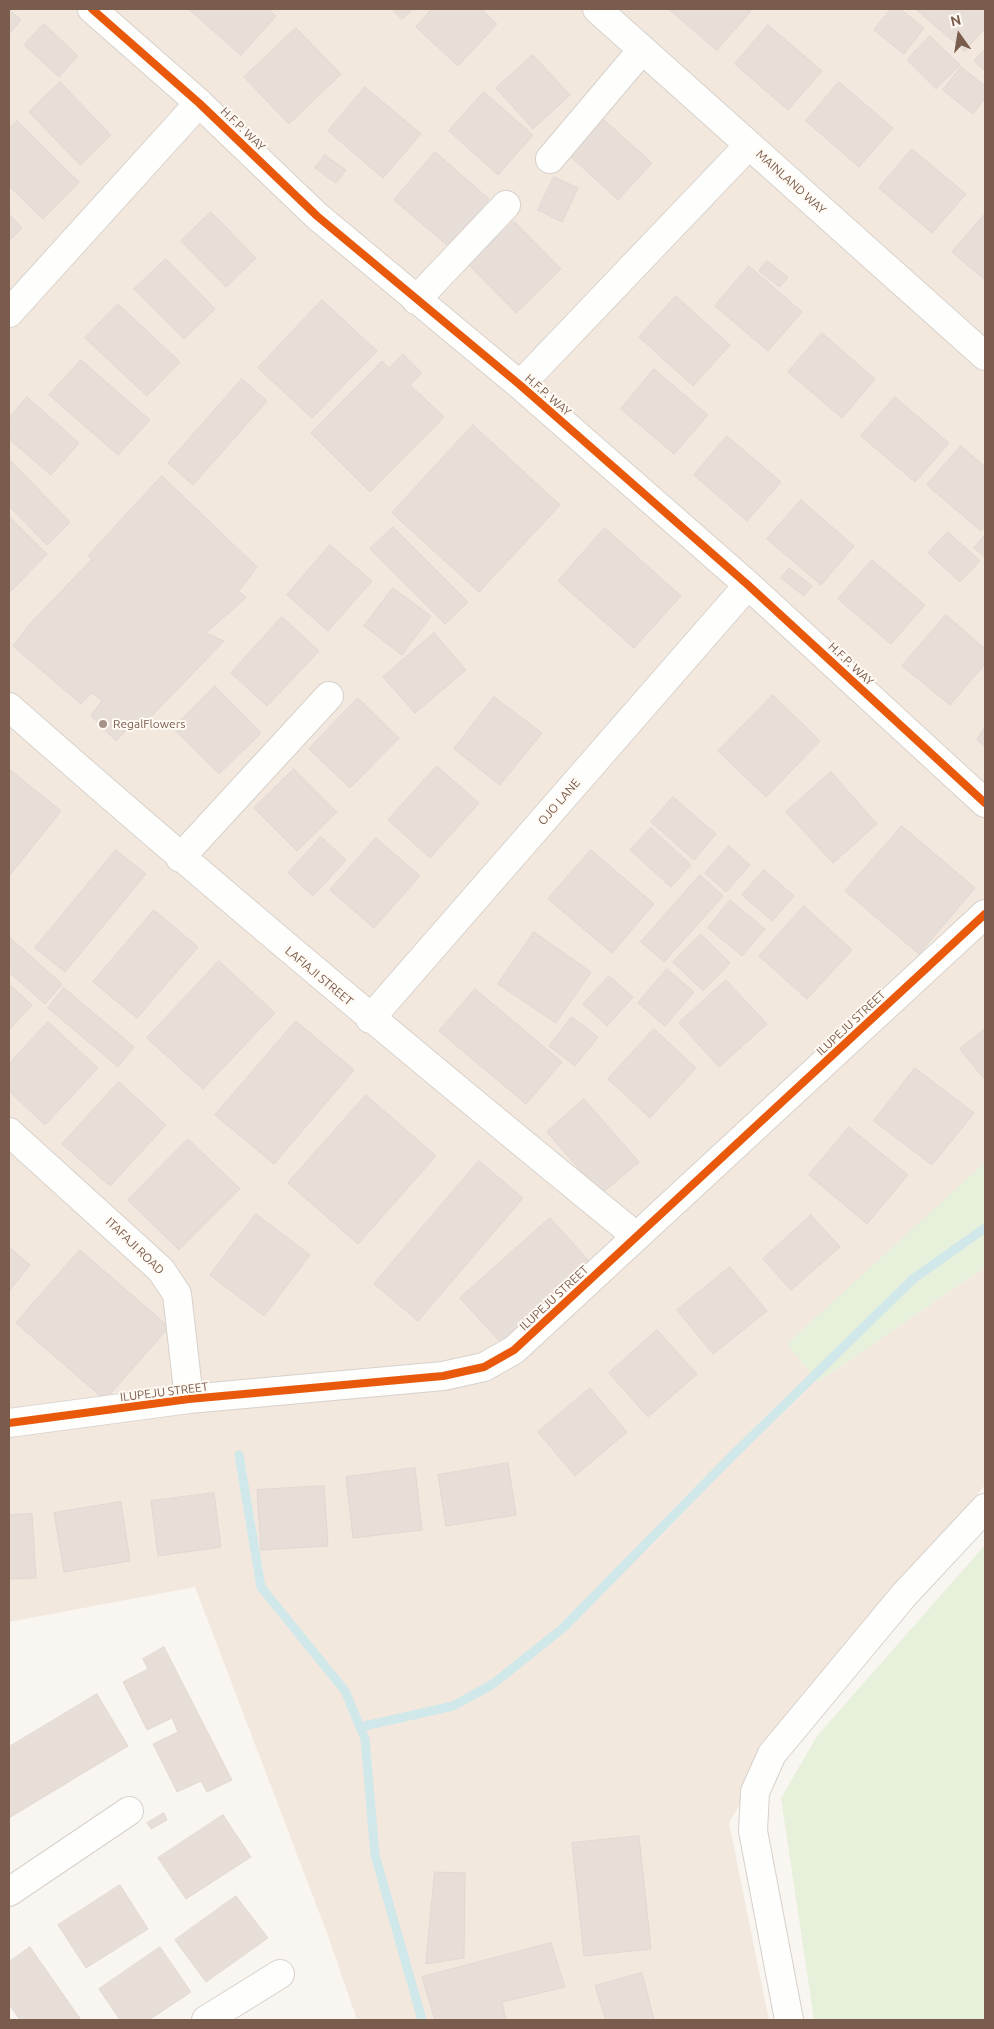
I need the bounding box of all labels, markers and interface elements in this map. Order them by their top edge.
north arrow [934,10,984,60]
text: N [949,11,963,29]
street label: H.F.P. WAY [218,104,268,154]
street label: MAINLAND WAY [753,147,829,217]
street label: H.F.P. WAY [522,371,574,419]
street label: H.F.P. WAY [825,639,877,689]
place label: RegalFlowers [113,717,185,731]
marker: RegalFlowers [97,718,109,730]
street label: OJO LANE [535,776,583,828]
street label: LAFIAJI STREET [282,943,356,1009]
street label: ILUPEJU STREET [814,987,888,1059]
street label: ITAFAJI ROAD [103,1215,167,1277]
street label: ILUPEJU STREET [517,1262,591,1334]
street label: ILUPEJU STREET [119,1379,209,1405]

